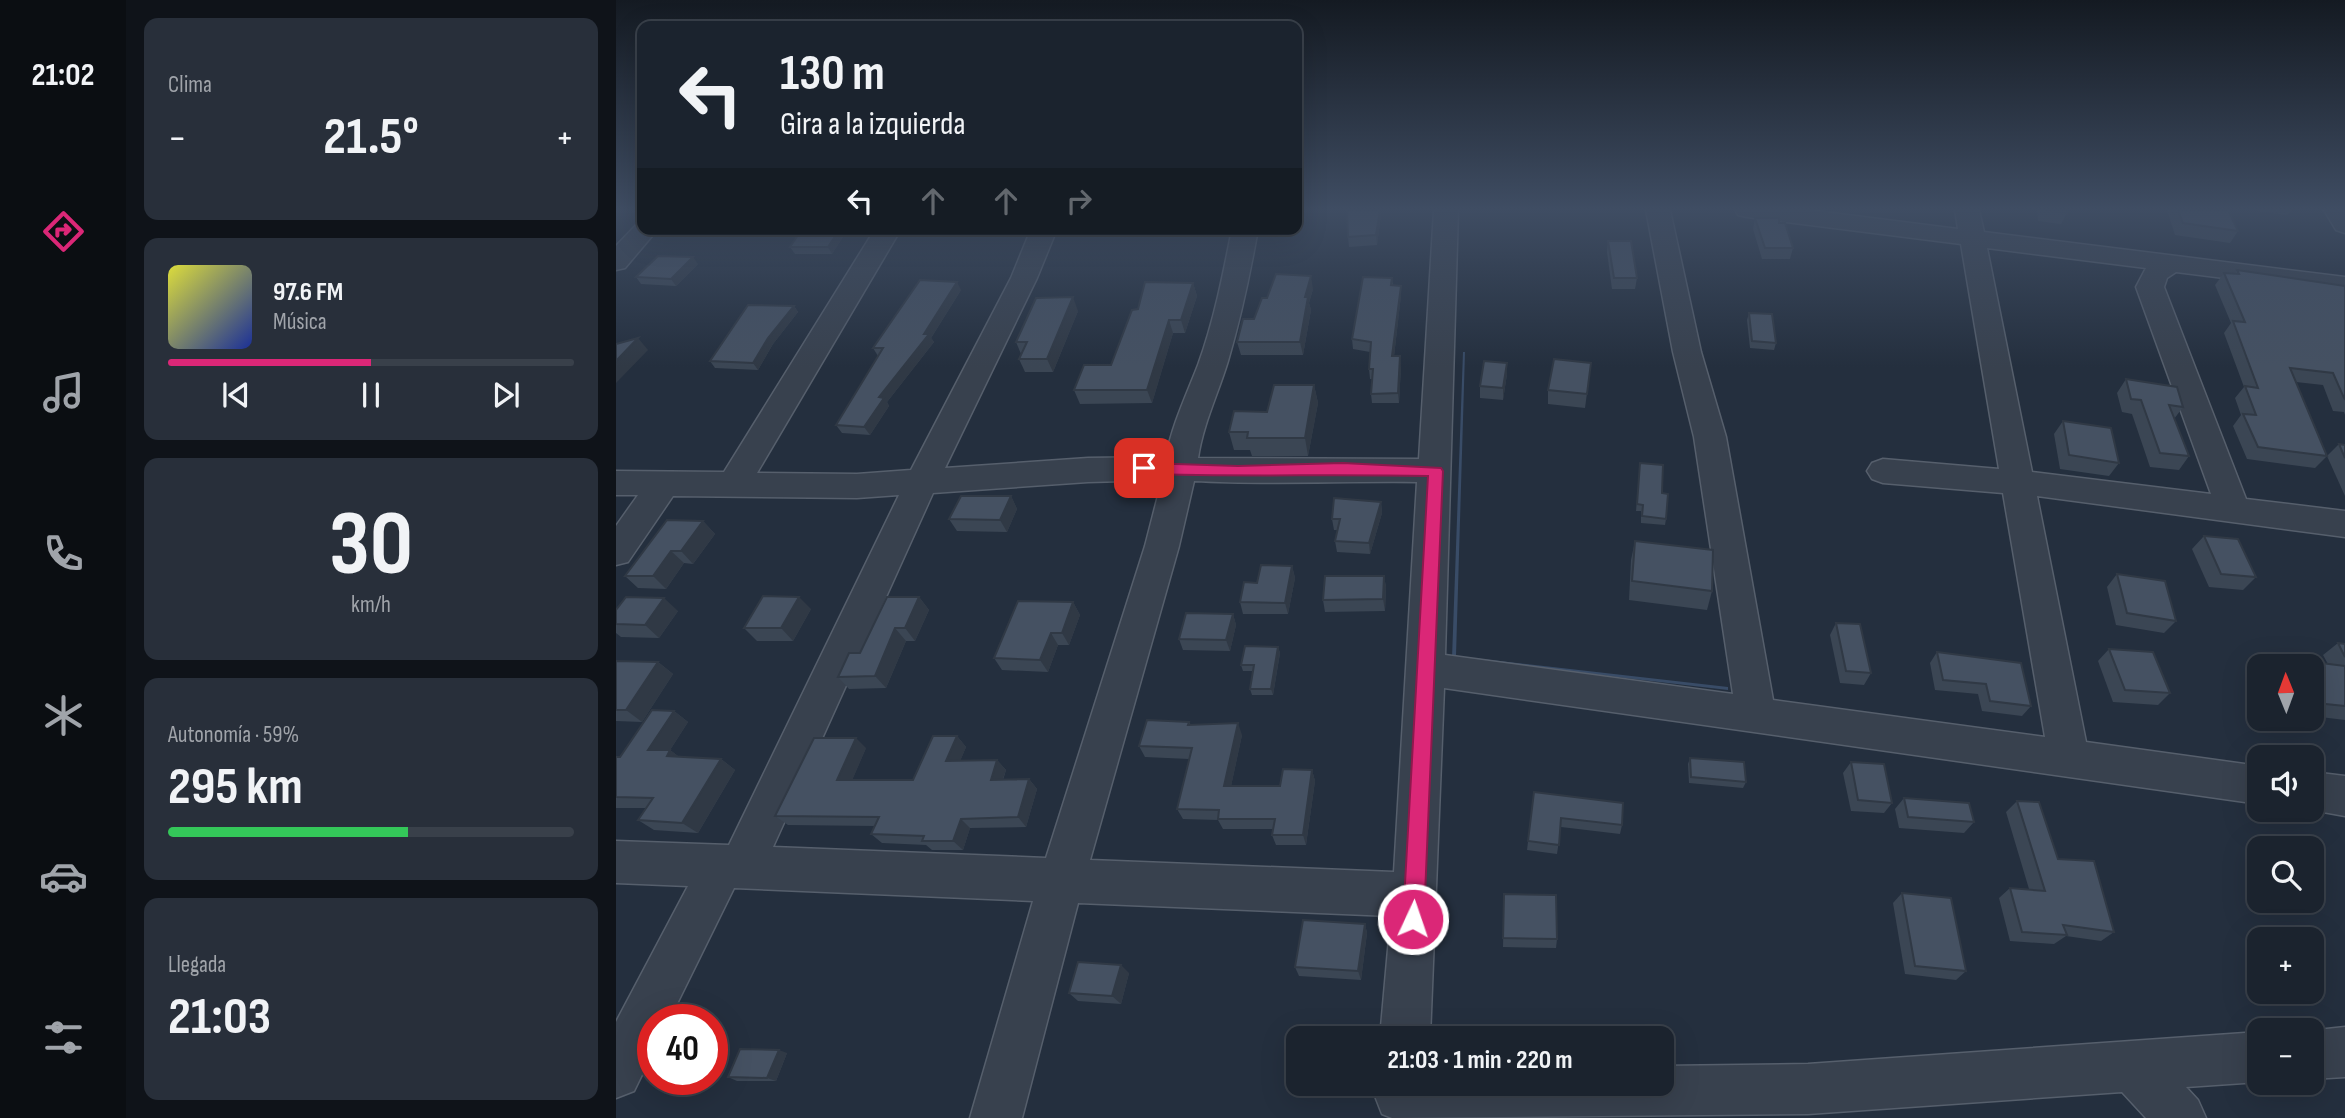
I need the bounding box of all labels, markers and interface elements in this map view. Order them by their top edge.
text: 130 m [780,45,885,104]
icon: left [665,49,756,140]
text: 21:02 [31,56,95,95]
text: Clima [168,71,212,99]
text: Gira a la izquierda [780,105,966,144]
text: 21.5° [323,106,419,169]
text: − [168,116,187,161]
text: + [555,116,574,161]
icon: left [841,182,879,220]
icon: ahead [914,182,952,220]
icon: ahead [987,182,1025,220]
icon: right [1060,182,1098,220]
icon: directions [39,207,88,256]
text: 97.6 FM [273,277,343,308]
text: Música [273,308,327,336]
icon: music [39,368,88,417]
icon: previous [217,376,255,414]
icon: pause [352,376,390,414]
icon: next [487,376,525,414]
pin [1114,438,1174,498]
icon: arrive [1125,449,1163,487]
text: 30 [329,491,413,600]
icon: phone [39,529,88,578]
text: km/h [351,591,391,619]
north arrow [2247,654,2324,732]
map controls [2247,654,2324,1095]
icon: climate [39,691,88,740]
text: Autonomía · 59% [168,721,299,749]
button: sound [2247,745,2324,822]
text: 295 km [168,756,303,819]
button: search [2247,836,2324,913]
icon: car [39,852,88,901]
position arrow [1376,882,1450,956]
button: + [2247,927,2324,1004]
text: Llegada [168,951,226,979]
text: 21:03 [168,986,271,1049]
speed limit sign: 40 [637,1004,728,1095]
icon: filters [39,1013,88,1062]
button: − [2247,1018,2324,1095]
text: 21:03 · 1 min · 220 m [1388,1045,1572,1076]

